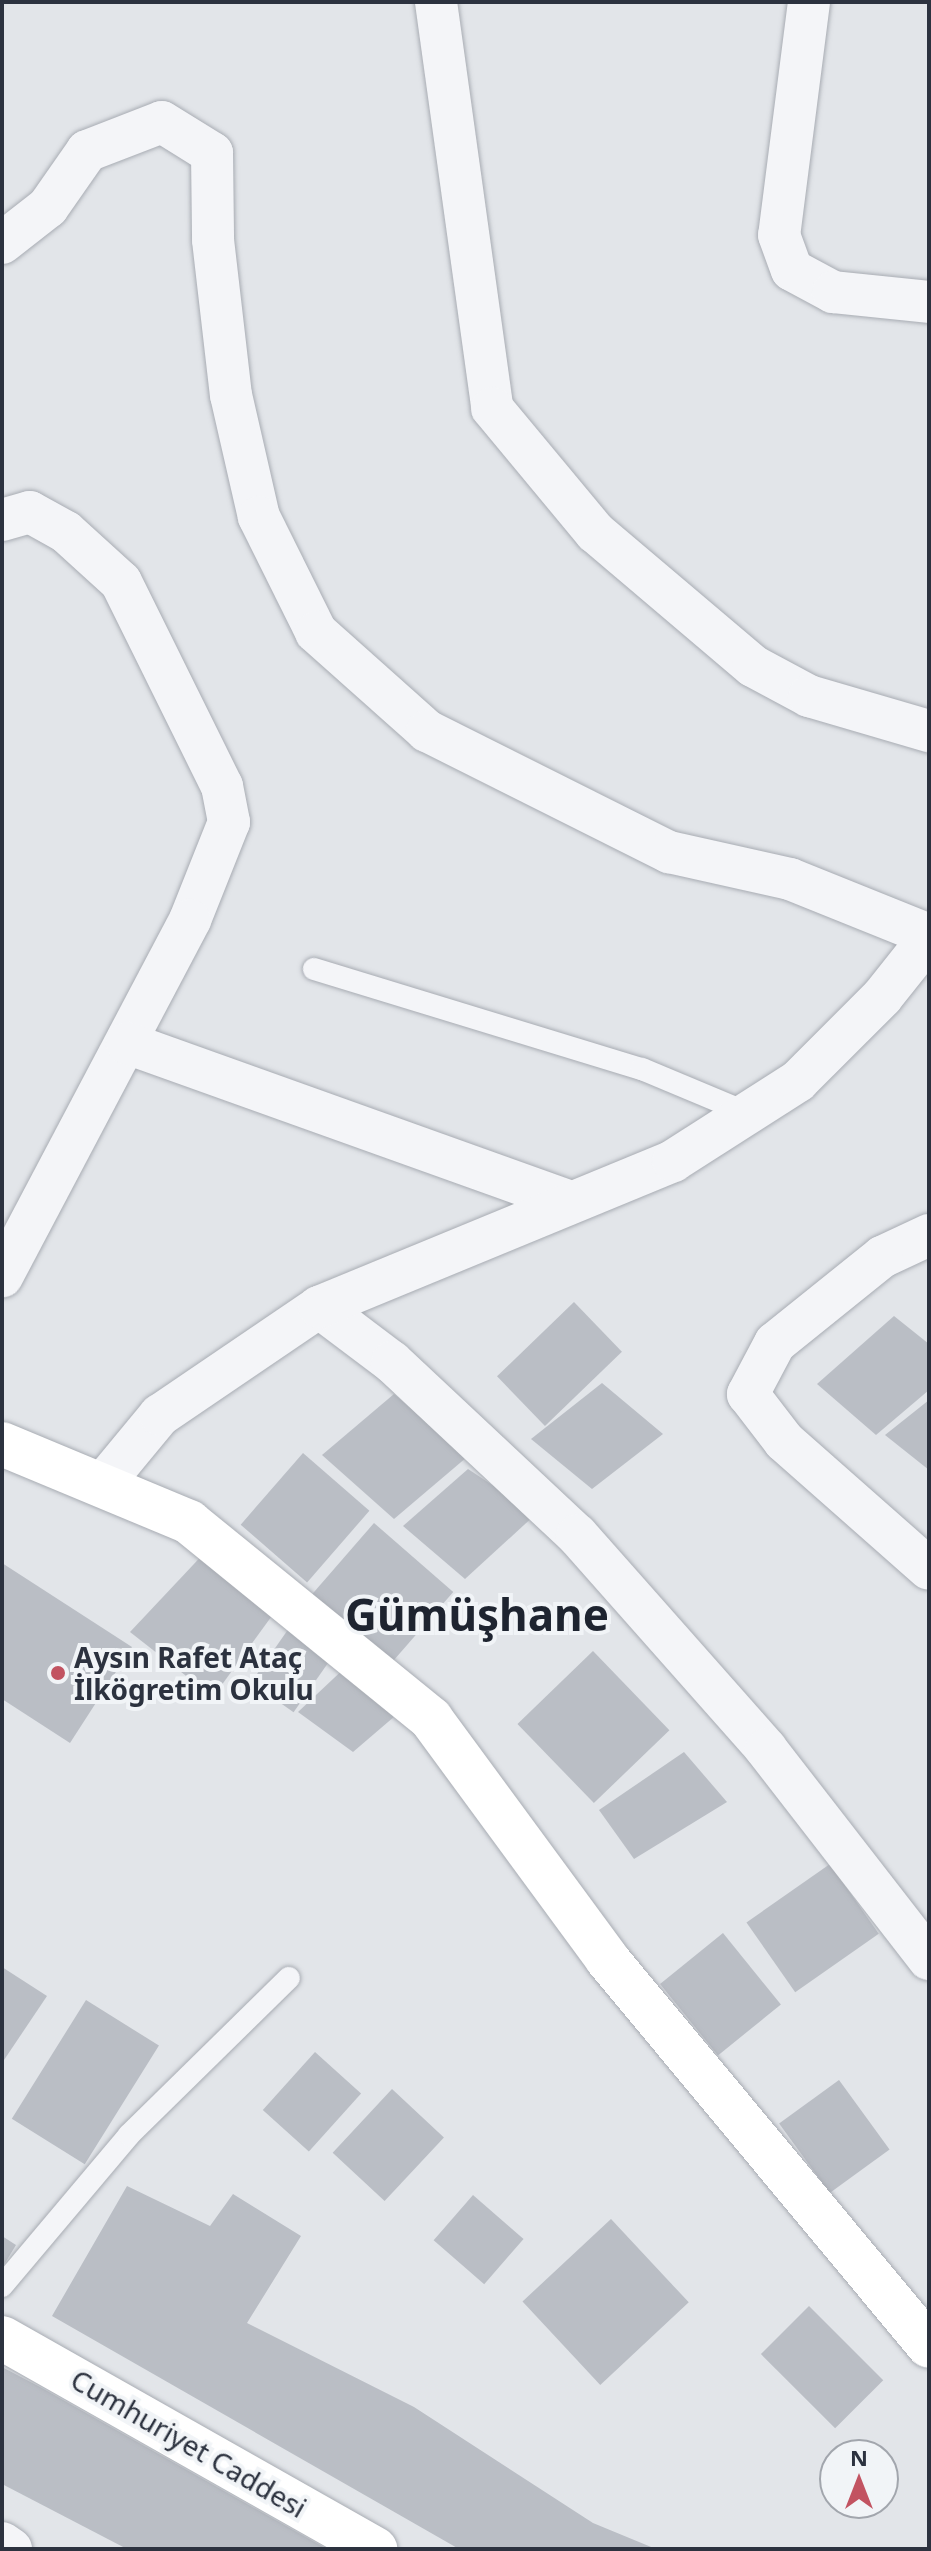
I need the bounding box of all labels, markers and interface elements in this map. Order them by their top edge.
district label: Gümüşhane [345,1588,609,1640]
place label: Aysın Rafet Ataç İlkögretim Okulu [74,1640,314,1706]
marker: Aysın Rafet Ataç İlkögretim Okulu [49,1664,67,1682]
street label: Cumhuriyet Caddesi [65,2362,313,2524]
north arrow [819,2439,899,2519]
text: N [850,2442,868,2472]

